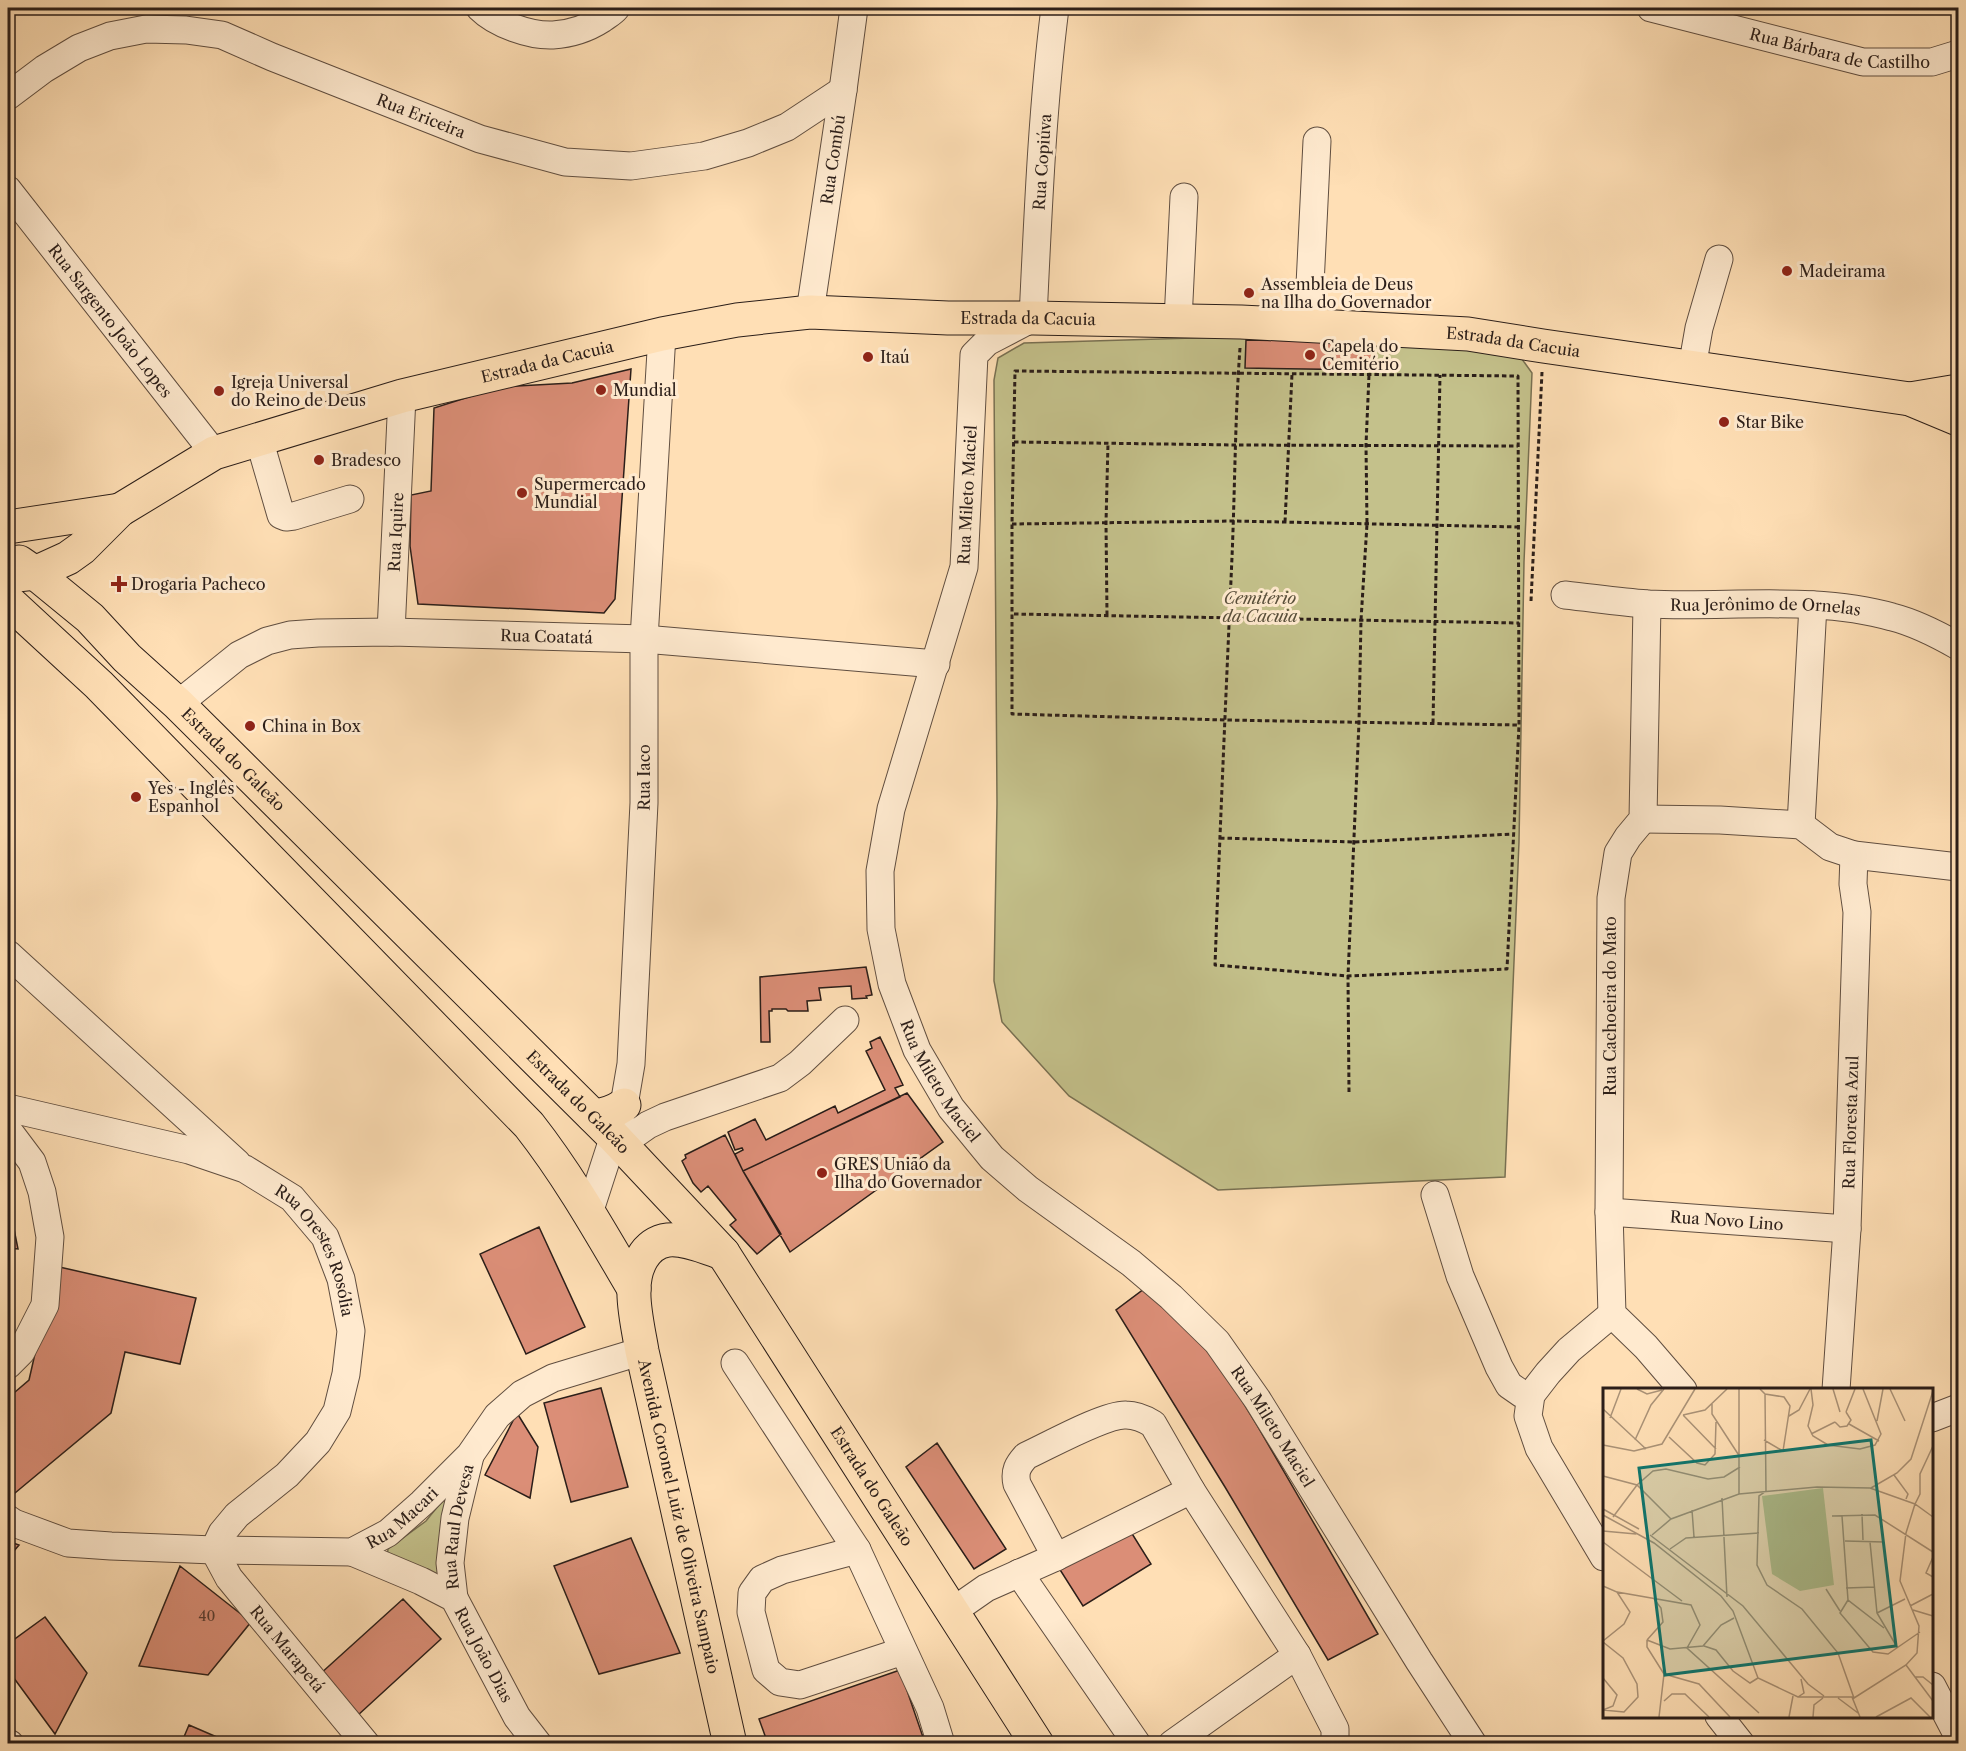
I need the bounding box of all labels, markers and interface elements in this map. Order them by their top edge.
street label: Rua Bárbara de Castilho [1748,24,1930,72]
street label: Rua Ericeira [374,89,469,143]
street label: Rua Copiúva [1029,112,1055,211]
street label: Rua Combú [816,113,849,206]
street label: Rua Sargento João Lopes [44,240,177,402]
place label: Madeirama [1799,261,1886,281]
marker: Madeirama [1780,264,1794,278]
place label: Assembleia de Deus na Ilha do Governador [1260,274,1432,312]
marker: Assembleia de Deus na Ilha do Governador [1242,286,1256,300]
street label: Estrada da Cacuia [960,308,1097,329]
street label: Estrada da Cacuia [1445,323,1582,361]
street label: Estrada da Cacuia [479,336,616,387]
place label: Capela do Cemitério [1322,336,1399,374]
place label: Itaú [880,347,910,367]
marker: Capela do Cemitério [1303,348,1317,362]
marker: Itaú [861,350,875,364]
place label: Igreja Universal do Reino de Deus [231,372,366,410]
place label: Mundial [613,380,677,400]
marker: Mundial [594,383,608,397]
marker: Igreja Universal do Reino de Deus [212,384,226,398]
place label: Star Bike [1736,412,1804,432]
marker: Star Bike [1717,415,1731,429]
street label: Rua Mileto Maciel [953,424,981,565]
place label: Bradesco [331,450,401,470]
marker: Bradesco [312,453,326,467]
place label: Supermercado Mundial [534,474,646,512]
marker: Supermercado Mundial [515,486,529,500]
street label: Rua Iquire [384,492,408,572]
place label: Drogaria Pacheco [131,574,266,594]
marker: Drogaria Pacheco [112,577,126,591]
park label: Cemitério da Cacuia [1222,588,1298,626]
street label: Rua Jerônimo de Ornelas [1670,594,1862,620]
street label: Rua Coatatá [500,625,594,648]
street label: Estrada do Galeão [178,703,290,815]
place label: China in Box [262,716,361,736]
marker: China in Box [243,719,257,733]
street label: Rua Iaco [634,744,654,811]
place label: Yes - Inglês Espanhol [147,778,234,816]
marker: Yes - Inglês Espanhol [129,790,143,804]
street label: Rua Cachoeira do Mato [1600,916,1620,1096]
street label: Rua Mileto Maciel [896,1017,985,1146]
street label: Estrada do Galeão [522,1046,634,1158]
street label: Rua Floresta Azul [1838,1055,1862,1190]
place label: GRES União da Ilha do Governador [834,1154,982,1192]
marker: GRES União da Ilha do Governador [815,1166,829,1180]
street label: Rua Orestes Rosólia [271,1180,358,1318]
street label: Rua Novo Lino [1669,1206,1784,1234]
street label: Avenida Coronel Luiz de Oliveira Sampaio [634,1356,724,1676]
street label: Rua Mileto Maciel [1227,1362,1319,1491]
inset map [1603,1388,1933,1718]
street label: Estrada do Galeão [826,1423,918,1550]
street label: Rua Raul Devesa [440,1461,478,1591]
street label: Rua Macari [363,1483,442,1553]
street label: Rua Marapetá [246,1601,329,1697]
street label: Rua João Dias [451,1603,517,1706]
house number: 40 [199,1607,216,1625]

